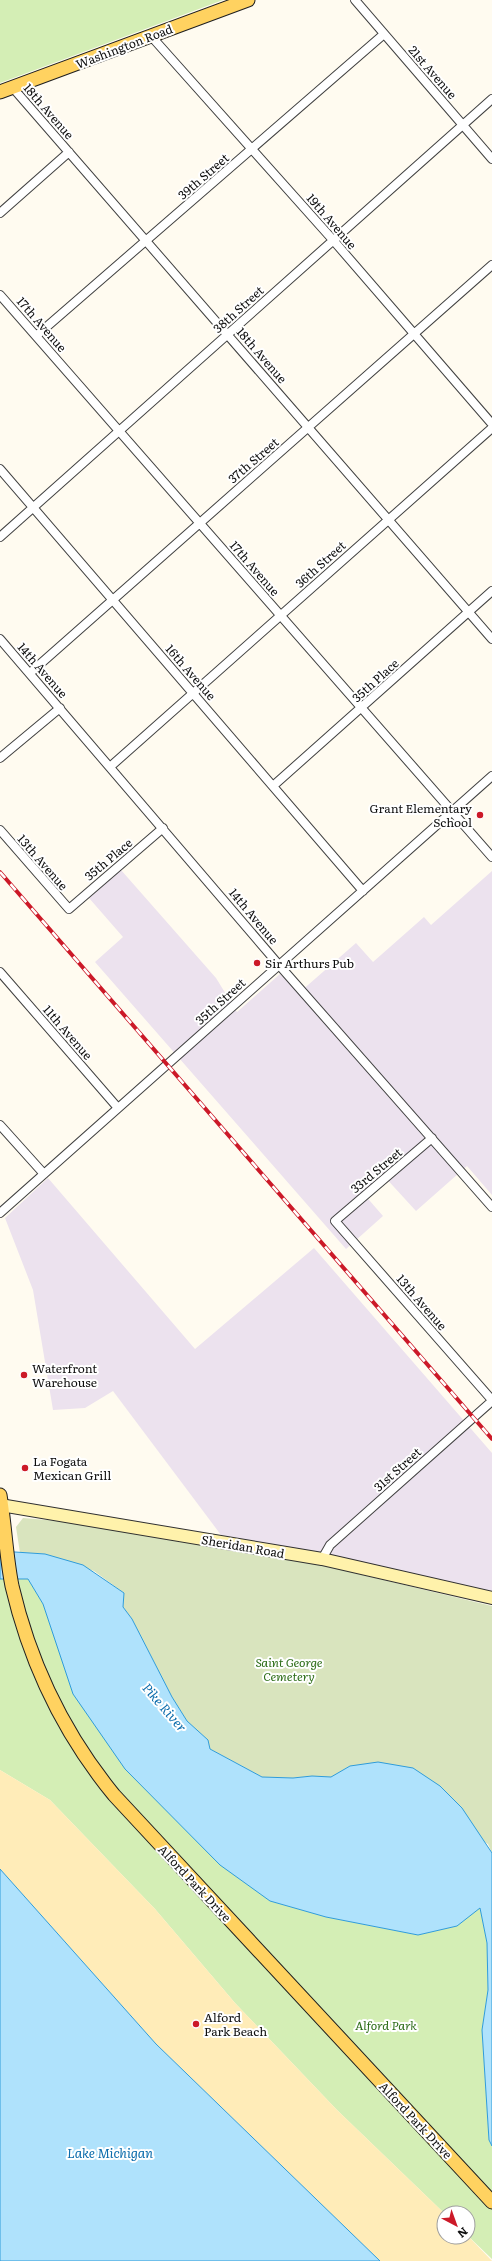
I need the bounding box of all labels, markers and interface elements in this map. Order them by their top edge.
street label: Washington Road [73,19,176,73]
street label: 21st Avenue [405,41,461,103]
street label: 18th Avenue [20,79,78,143]
street label: 39th Street [174,149,233,203]
street label: 19th Avenue [303,189,361,253]
street label: 38th Street [209,281,267,337]
street label: 17th Avenue [13,292,71,356]
street label: 18th Avenue [233,323,291,387]
street label: 37th Street [224,433,282,487]
street label: 17th Avenue [226,536,284,600]
street label: 36th Street [291,536,349,592]
street label: 14th Avenue [14,638,72,702]
street label: 16th Avenue [162,640,220,704]
street label: 35th Place [348,654,402,706]
place label: Grant Elementary School [370,799,472,831]
marker: Grant Elementary School [475,810,485,820]
street label: 13th Avenue [14,830,72,894]
street label: 35th Place [80,834,136,884]
street label: 14th Avenue [225,884,283,948]
place label: Sir Arthurs Pub [265,954,354,972]
marker: Sir Arthurs Pub [252,958,262,968]
street label: 35th Street [191,973,249,1028]
street label: 11th Avenue [39,1001,97,1063]
street label: 33rd Street [346,1143,406,1197]
street label: 13th Avenue [393,1270,451,1334]
place label: Waterfront Warehouse [32,1359,97,1391]
marker: Waterfront Warehouse [19,1370,29,1380]
street label: 31st Street [369,1443,425,1495]
place label: La Fogata Mexican Grill [33,1452,111,1484]
marker: La Fogata Mexican Grill [20,1463,30,1473]
street label: Sheridan Road [200,1530,287,1562]
park label: Saint George Cemetery [255,1653,323,1685]
water label: Pike River [138,1678,192,1736]
street label: Alford Park Drive [154,1840,236,1926]
place label: Alford Park Beach [204,2008,267,2040]
park label: Alford Park [355,2016,417,2034]
marker: Alford Park Beach [191,2019,201,2029]
street label: Alford Park Drive [375,2077,457,2163]
water label: Lake Michigan [67,2143,153,2162]
north arrow [436,2205,476,2245]
text: N [454,2224,472,2242]

